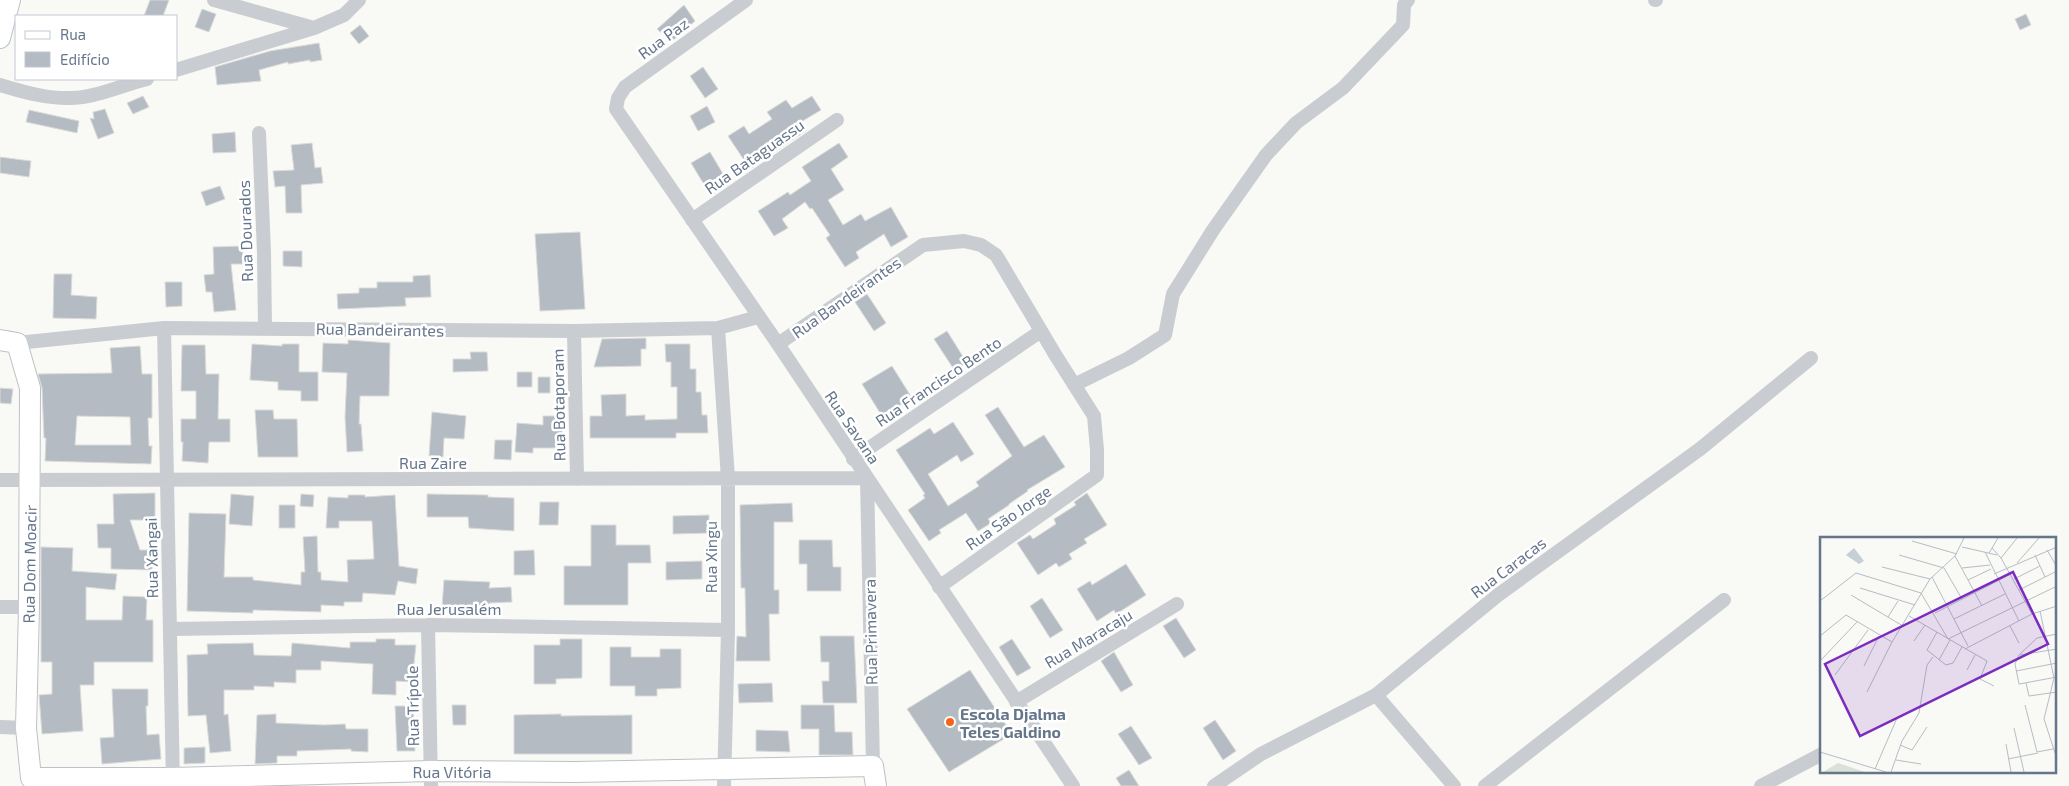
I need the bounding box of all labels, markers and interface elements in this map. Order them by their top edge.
street label: Rua Paz [634,13,692,63]
legend [15,15,178,80]
text: Rua [60,25,86,43]
text: Edifício [60,50,110,68]
street label: Rua Bataguassu [701,115,807,197]
street label: Rua Dourados [234,180,256,282]
street label: Rua Bandeirantes [788,252,904,342]
street label: Rua Bandeirantes [316,318,444,340]
street label: Rua Francisco Bento [872,332,1004,430]
street label: Rua Botaporam [548,348,568,462]
street label: Rua Savana [822,387,884,467]
street label: Rua Zaire [399,453,467,472]
street label: Rua São Jorge [962,481,1054,553]
street label: Rua Dom Moacir [18,504,40,624]
street label: Rua Xangai [141,517,161,599]
street label: Rua Xingu [701,521,720,593]
street label: Rua Caracas [1467,533,1549,601]
inset map [1820,537,2056,774]
street label: Rua Primavera [860,579,880,685]
street label: Rua Jerusalém [397,599,501,618]
street label: Rua Maracaju [1041,604,1136,673]
street label: Rua Trípole [402,665,422,747]
place label: Escola Djalma Teles Galdino [960,704,1066,741]
marker: Escola Djalma Teles Galdino [944,716,956,728]
street label: Rua Vitória [412,762,492,781]

